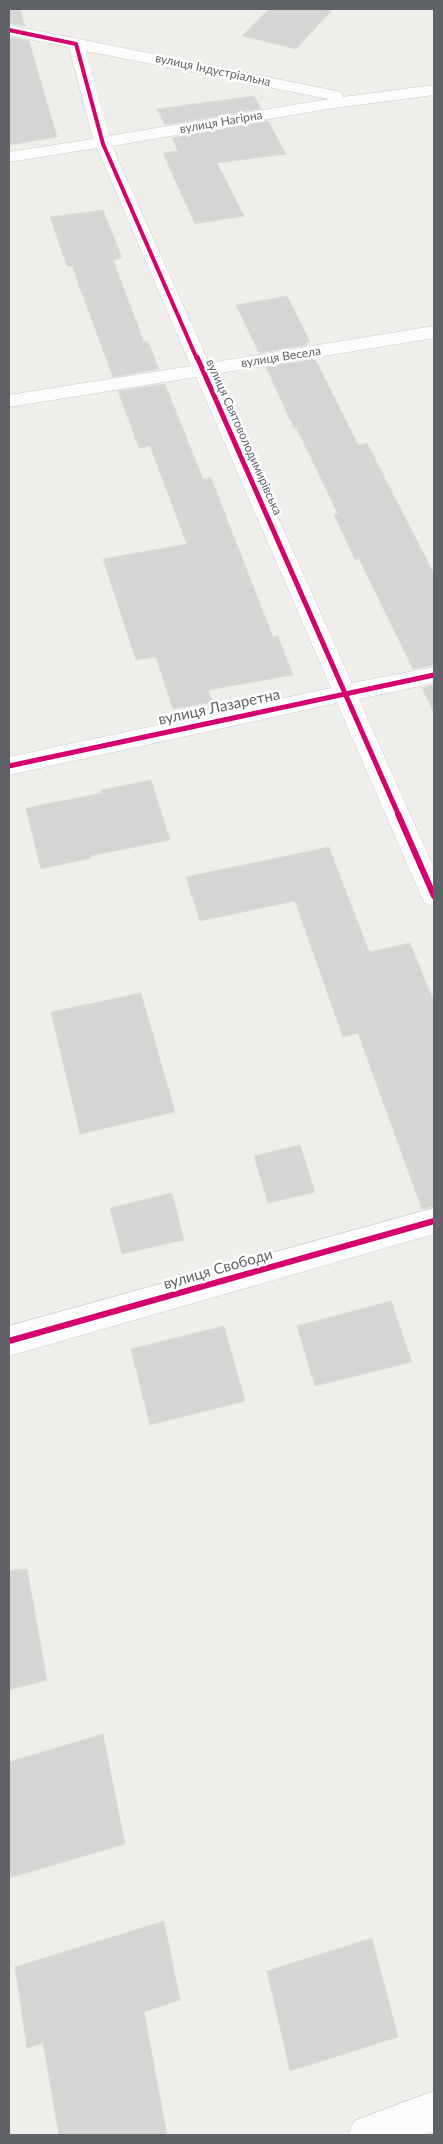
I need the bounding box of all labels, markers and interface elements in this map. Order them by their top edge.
street label: вулиця Індустріальна [154,50,272,89]
street label: вулиця Нагірна [178,107,264,136]
street label: вулиця Весела [240,343,322,370]
street label: вулиця Святоволодимирівська [203,356,286,517]
street label: вулиця Лазаретна [156,684,281,728]
street label: вулиця Свободи [161,1244,274,1292]

